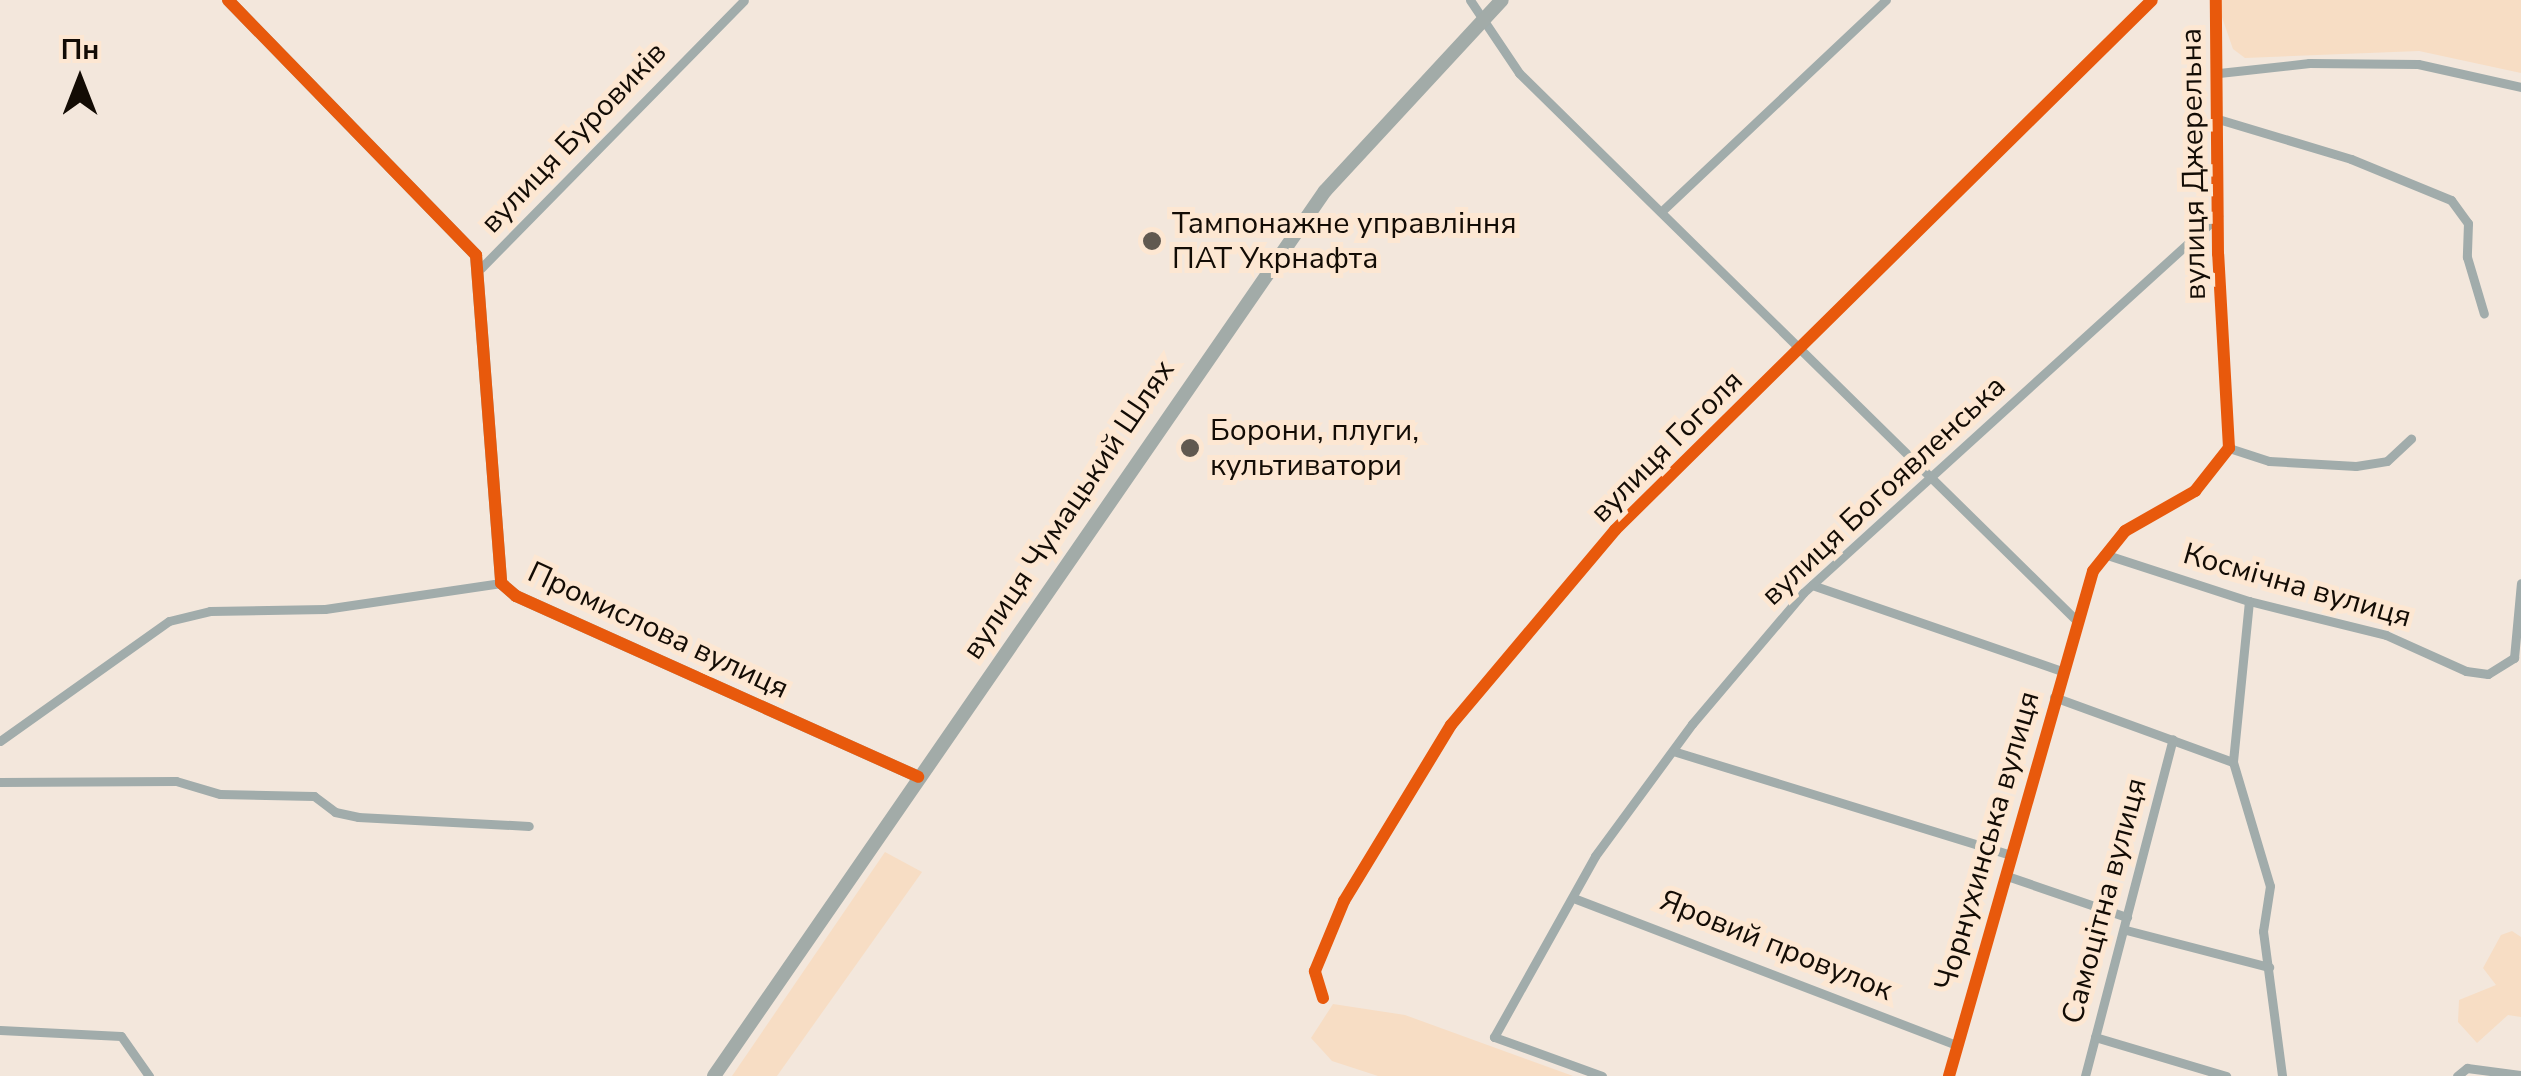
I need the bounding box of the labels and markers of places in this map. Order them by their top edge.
place label: Тампонажне управління ПАТ Укрнафта [1172,206,1517,276]
marker: Тампонажне управління ПАТ Укрнафта [1141,230,1163,252]
place label: Борони, плуги, культиватори [1210,413,1419,484]
marker: Борони, плуги, культиватори [1179,437,1201,459]

